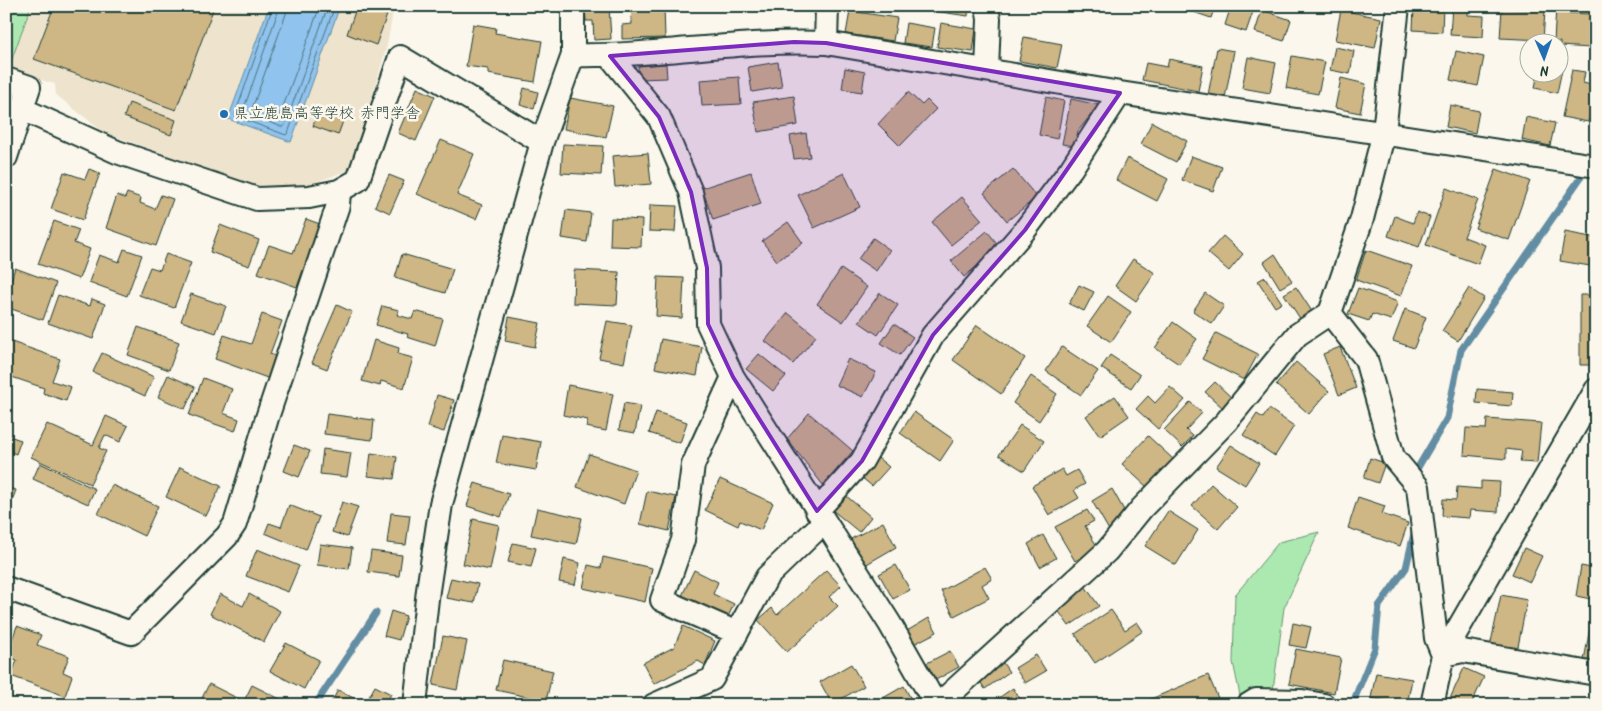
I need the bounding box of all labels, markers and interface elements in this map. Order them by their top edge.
north arrow [1520,32,1570,82]
text: N [1539,59,1549,81]
place label: 県立鹿島高等学校 赤門学舎 [234,102,420,126]
marker: 県立鹿島高等学校 赤門学舎 [218,108,230,120]

